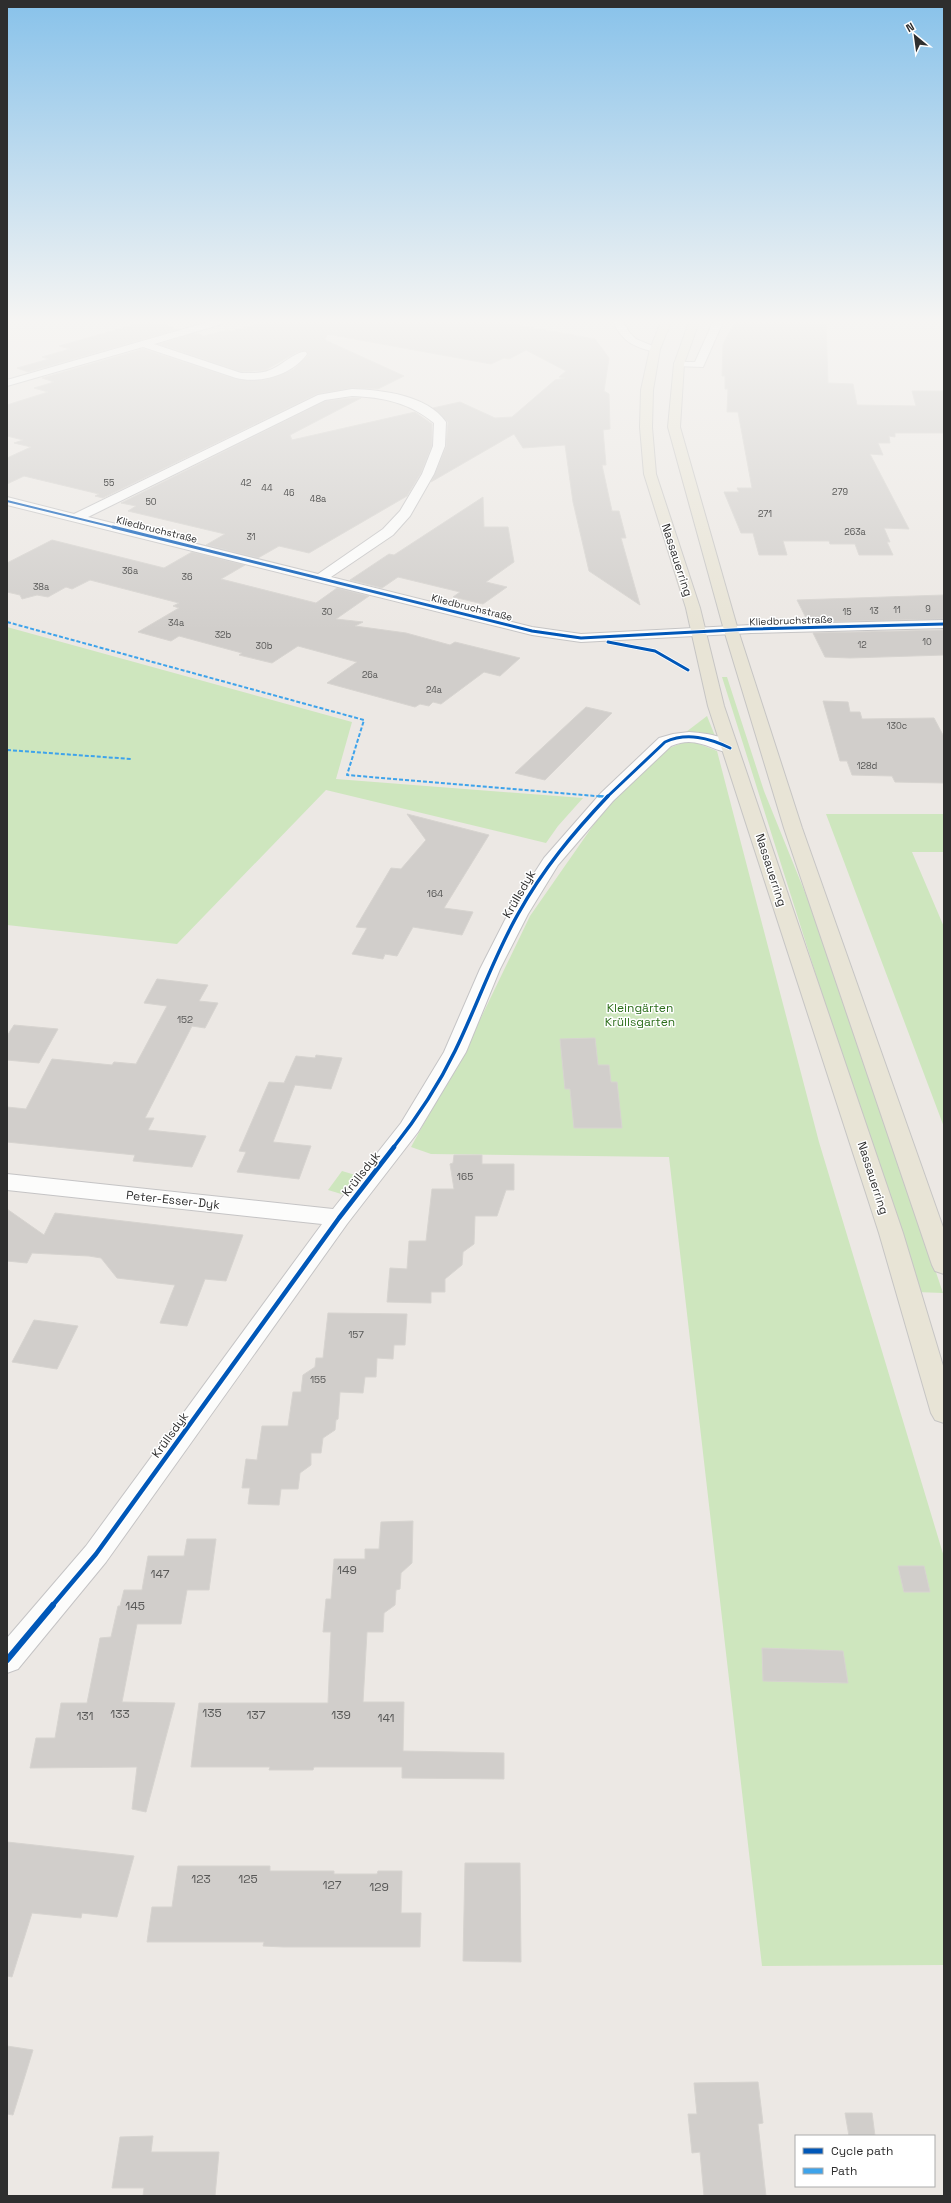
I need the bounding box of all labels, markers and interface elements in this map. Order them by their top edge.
north arrow [895,16,935,56]
text: N [904,19,917,35]
house number: 55 [104,477,114,489]
house number: 42 [240,477,252,489]
house number: 44 [261,482,273,494]
house number: 279 [832,486,848,498]
house number: 46 [283,487,295,499]
house number: 48a [310,493,326,505]
house number: 50 [145,496,157,508]
house number: 271 [758,508,772,520]
street label: Kliedbruchstraße [115,513,199,546]
street label: Nassauerring [658,522,696,598]
house number: 263a [844,526,866,538]
house number: 31 [246,531,256,543]
house number: 36a [122,565,138,577]
house number: 36 [182,571,193,583]
house number: 38a [33,581,49,593]
street label: Kliedbruchstraße [430,591,514,624]
house number: 9 [925,603,931,615]
house number: 11 [893,604,901,616]
house number: 13 [869,605,879,617]
house number: 30 [321,606,333,618]
house number: 15 [842,606,852,618]
street label: Kliedbruchstraße [749,613,833,628]
house number: 34a [168,617,184,629]
house number: 32b [215,629,232,641]
house number: 10 [922,636,932,648]
house number: 12 [857,639,867,651]
house number: 30b [255,640,273,652]
house number: 26a [362,669,378,681]
house number: 24a [426,684,442,696]
house number: 130c [887,720,907,732]
house number: 128d [857,760,877,772]
street label: Nassauerring [752,832,790,908]
street label: Krüllsdyk [499,867,539,921]
house number: 164 [427,887,443,900]
park label: Kleingärten Krüllsgarten [605,1000,675,1030]
house number: 152 [177,1013,193,1026]
street label: Nassauerring [854,1140,892,1216]
street label: Krüllsdyk [338,1148,384,1200]
house number: 165 [457,1170,473,1183]
street label: Peter-Esser-Dyk [125,1187,221,1213]
house number: 157 [348,1328,364,1341]
house number: 155 [310,1373,326,1386]
street label: Krüllsdyk [148,1408,192,1461]
house number: 149 [337,1562,357,1578]
house number: 147 [151,1566,170,1582]
house number: 145 [125,1598,145,1614]
house number: 135 [202,1705,222,1721]
house number: 133 [110,1706,130,1722]
house number: 137 [246,1707,266,1723]
house number: 139 [331,1707,351,1723]
house number: 131 [76,1708,94,1724]
house number: 141 [377,1710,395,1726]
house number: 123 [191,1871,211,1887]
house number: 125 [238,1871,258,1887]
house number: 127 [323,1877,342,1893]
house number: 129 [369,1879,389,1895]
legend [795,2135,935,2187]
text: Cycle path [831,2143,893,2159]
text: Path [831,2163,857,2179]

